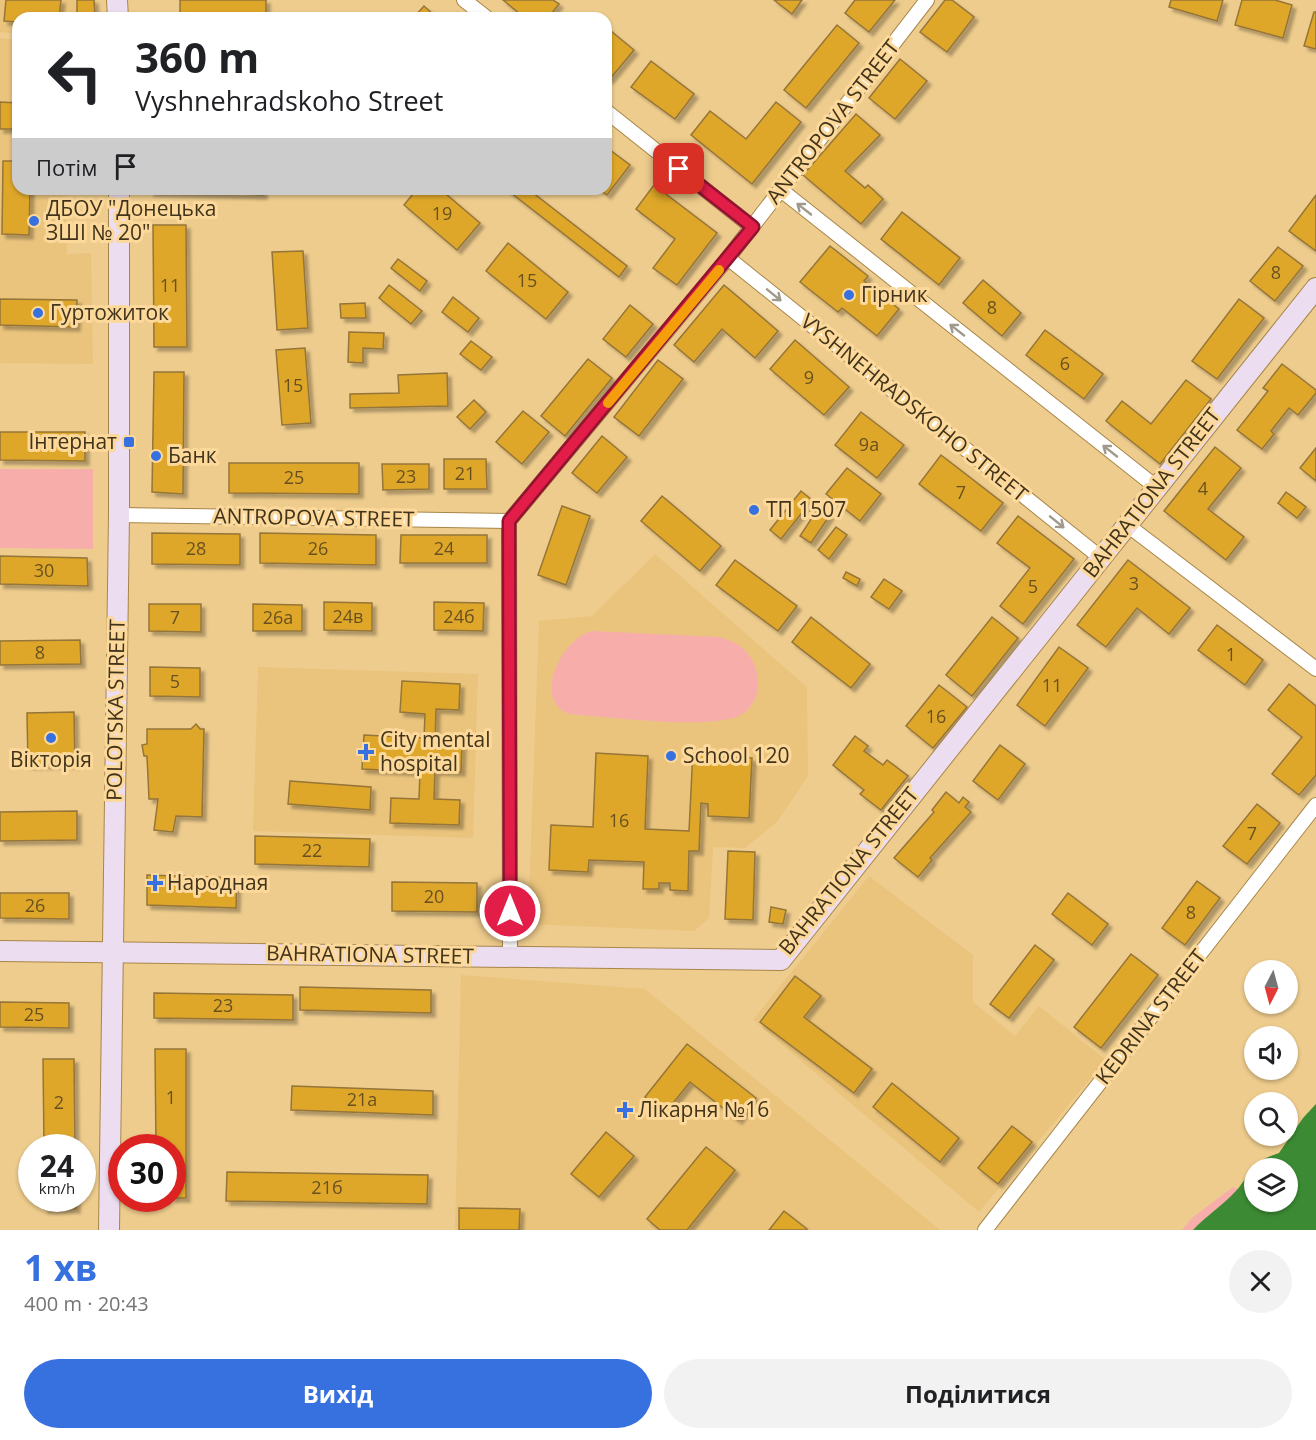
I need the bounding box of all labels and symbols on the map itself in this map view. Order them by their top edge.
street label: ANTROPOVA STREET [759,33,905,209]
pin [653,143,704,194]
place label: ДБОУ "Донецька ЗШІ № 20" [46,194,216,246]
house number: 19 [432,201,452,225]
one-way arrow [797,202,813,215]
marker: ДБОУ "Донецька ЗШІ № 20" [27,214,41,228]
house number: 8 [1271,260,1281,284]
house number: 15 [517,268,537,292]
house number: 11 [160,273,180,297]
place label: Гірник [861,280,928,308]
one-way arrow [765,288,781,301]
marker: Гірник [842,288,856,302]
house number: 8 [987,295,997,319]
place label: Гуртожиток [50,298,169,326]
marker: Гуртожиток [31,306,45,320]
street label: VYSHNEHRADSKOHO STREET [795,307,1034,508]
one-way arrow [950,323,966,336]
house number: 6 [1060,351,1070,375]
house number: 9 [804,365,814,389]
house number: 15 [283,373,303,397]
street label: BAHRATIONA STREET [1076,402,1226,583]
place label: Інтернат [28,427,117,455]
house number: 9а [859,432,879,456]
marker: Інтернат [122,435,136,449]
place label: Банк [168,441,217,469]
one-way arrow [1102,444,1118,457]
marker: Банк [149,449,163,463]
house number: 21 [455,461,475,485]
house number: 23 [396,464,416,488]
house number: 25 [284,465,304,489]
house number: 4 [1198,476,1208,500]
house number: 7 [956,480,966,504]
place label: ТП 1507 [766,495,846,523]
street label: ANTROPOVA STREET [213,501,415,533]
marker: ТП 1507 [747,503,761,517]
one-way arrow [1048,516,1064,529]
house number: 28 [186,536,206,560]
house number: 26 [308,536,328,560]
house number: 24 [434,536,454,560]
house number: 30 [34,558,54,582]
house number: 3 [1129,571,1139,595]
house number: 5 [1028,574,1038,598]
house number: 24в [333,604,363,628]
house number: 24б [443,604,475,628]
house number: 7 [170,605,180,629]
house number: 26а [263,605,293,629]
street label: POLOTSKA STREET [99,618,131,801]
house number: 8 [35,640,45,664]
house number: 1 [1226,642,1236,666]
house number: 5 [170,669,180,693]
house number: 11 [1042,673,1062,697]
house number: 16 [926,704,946,728]
place label: City mental hospital [380,725,491,777]
marker: Вікторія [44,731,58,745]
place label: School 120 [683,741,790,769]
marker: City mental hospital [357,743,375,761]
place label: Вікторія [10,745,92,773]
marker: School 120 [664,749,678,763]
street label: BAHRATIONA STREET [772,780,925,960]
house number: 16 [609,808,629,832]
house number: 7 [1247,821,1257,845]
house number: 22 [302,838,322,862]
place label: Народная [167,868,268,896]
marker: Народная [148,876,162,890]
position arrow [478,879,542,943]
house number: 20 [424,884,444,908]
house number: 26 [25,893,45,917]
house number: 8 [1186,900,1196,924]
street label: BAHRATIONA STREET [266,938,475,970]
street label: KEDRINA STREET [1089,943,1212,1090]
north arrow [1244,960,1298,1014]
house number: 23 [213,993,233,1017]
house number: 25 [24,1002,44,1026]
house number: 1 [166,1085,176,1109]
house number: 21а [347,1087,377,1111]
house number: 2 [54,1090,64,1114]
place label: Лікарня №16 [638,1095,769,1123]
marker: Лікарня №16 [616,1101,634,1119]
speed limit sign: 30 [108,1134,186,1212]
house number: 21б [311,1175,343,1199]

